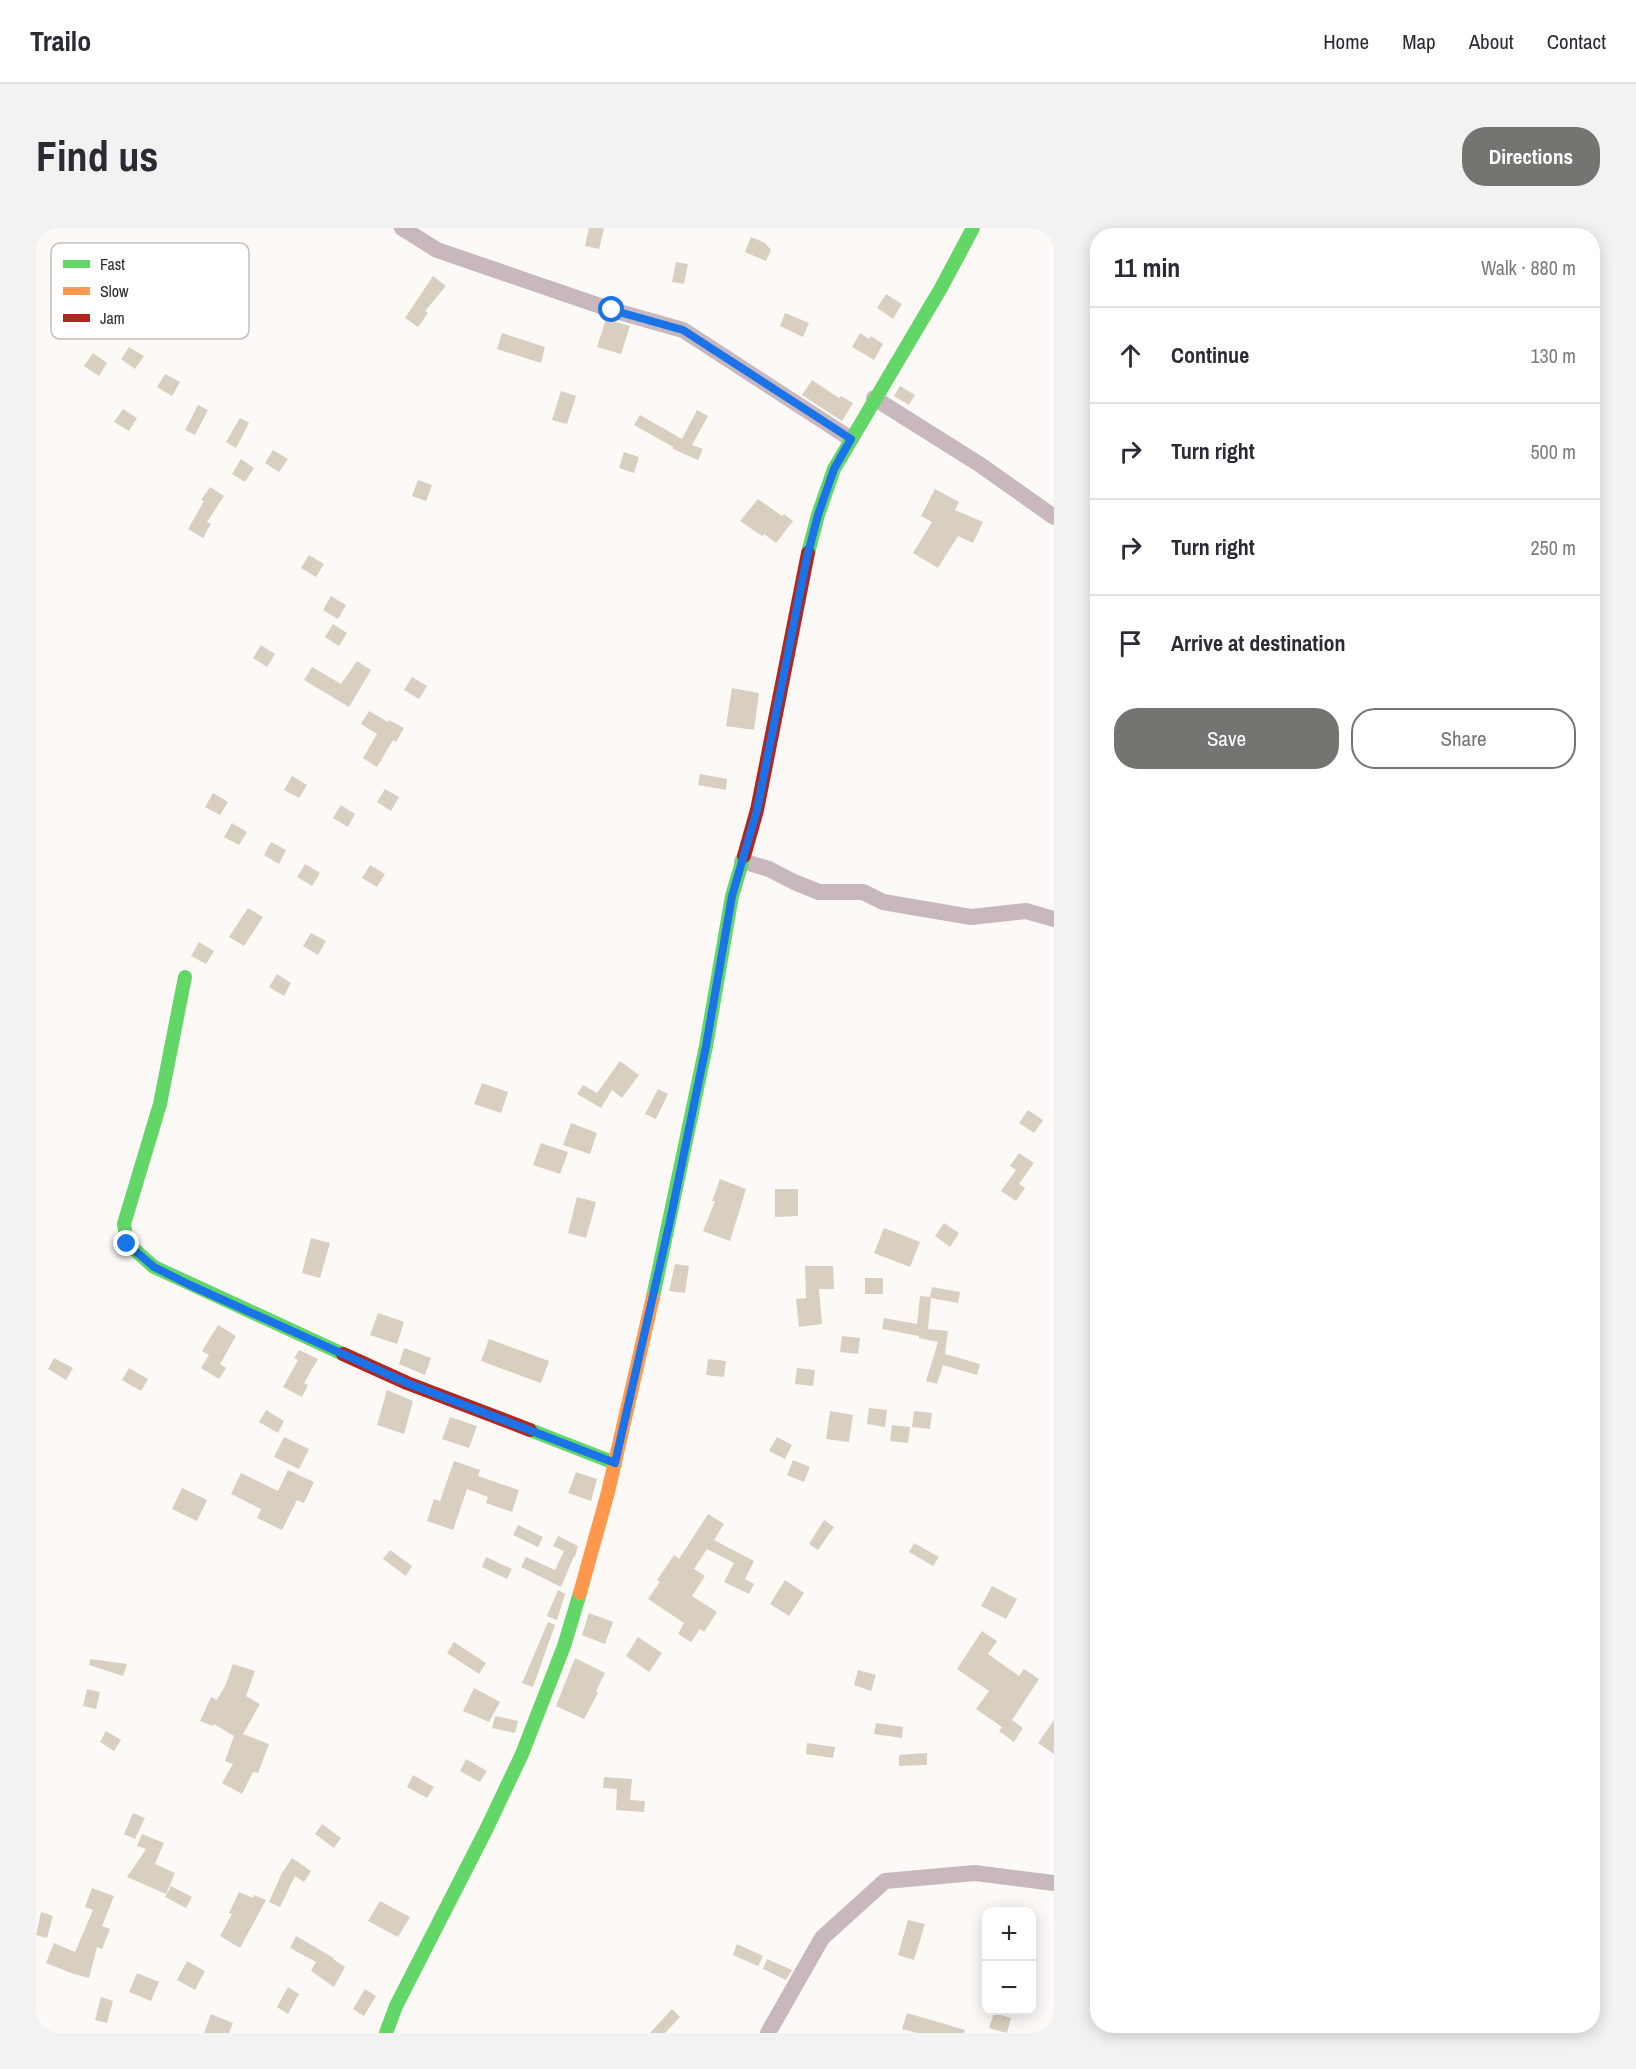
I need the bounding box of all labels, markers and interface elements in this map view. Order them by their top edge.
text: Trailo [30,22,91,60]
text: Home [1323,27,1369,56]
text: Map [1402,27,1436,56]
text: About [1469,27,1514,56]
text: Contact [1547,27,1606,56]
button: Directions [1462,127,1600,186]
text: Find us [36,128,158,184]
legend [51,243,249,339]
text: 11 min [1114,250,1180,285]
text: Fast [100,253,125,275]
text: Walk · 880 m [1481,254,1576,281]
text: Slow [100,280,129,302]
route start [598,296,624,322]
text: Jam [100,307,125,329]
icon: ahead [1114,339,1147,372]
text: Continue [1171,340,1249,370]
text: 130 m [1530,342,1576,369]
icon: right [1114,435,1147,468]
text: Turn right [1171,436,1255,466]
text: 500 m [1530,438,1576,465]
icon: right [1114,531,1147,564]
text: Turn right [1171,532,1255,562]
text: 250 m [1530,534,1576,561]
icon: arrive [1114,627,1147,660]
text: Arrive at destination [1171,628,1345,658]
button: Save [1114,708,1339,769]
button: Share [1351,708,1576,769]
route end [113,1230,139,1256]
map controls [982,1907,1036,2015]
button: + [982,1907,1036,1961]
button: − [982,1961,1036,2015]

